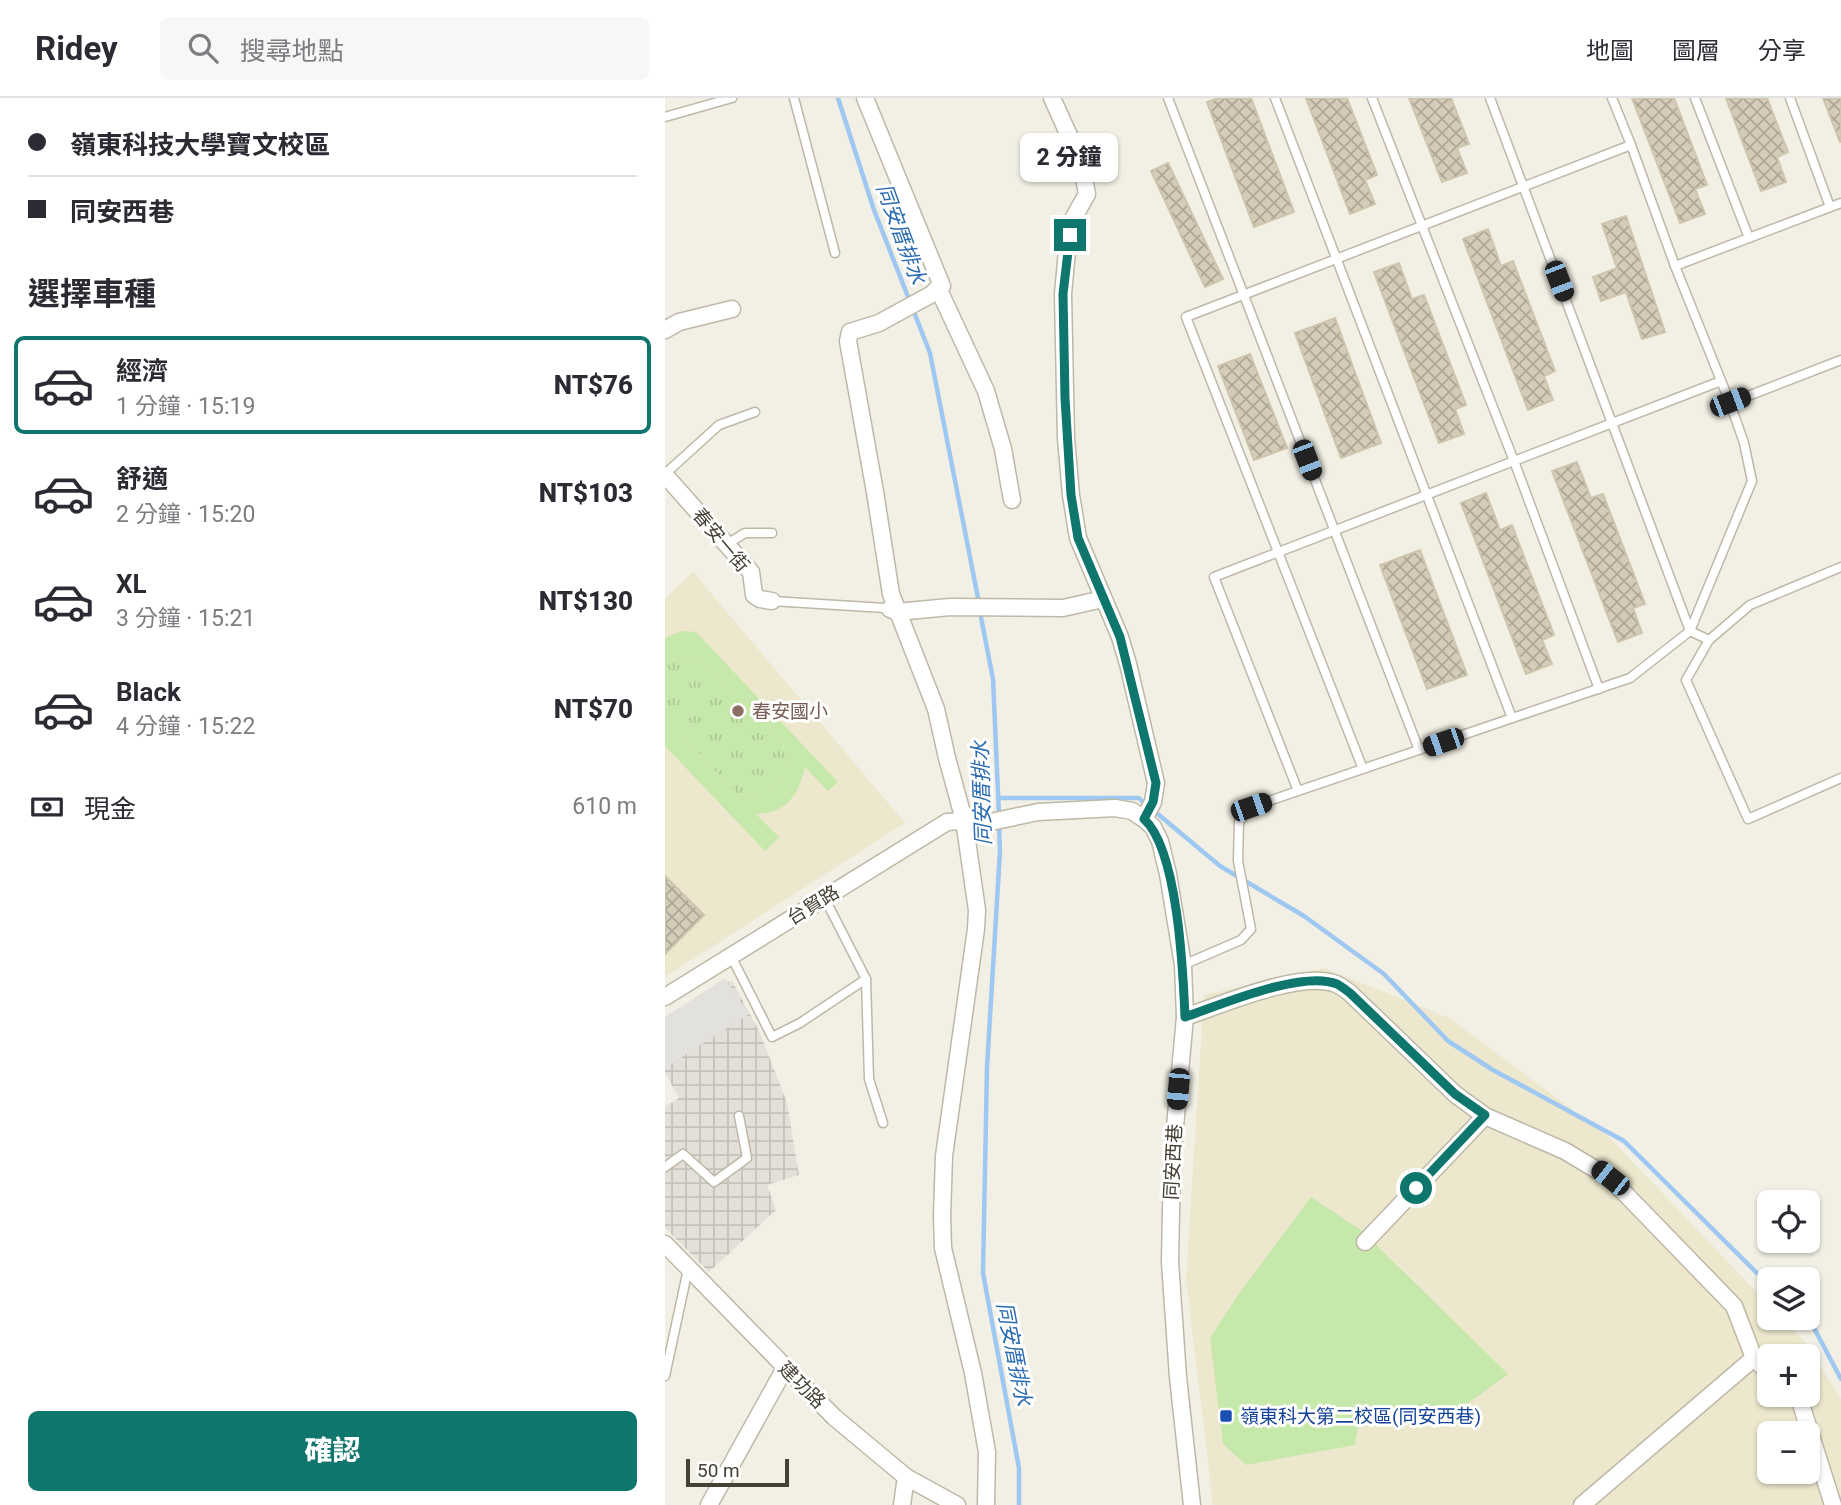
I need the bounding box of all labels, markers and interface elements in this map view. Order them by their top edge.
search box [160,17,650,80]
text: Ridey [35,29,118,68]
icon: search [184,29,222,67]
text: 搜尋地點 [240,36,344,66]
text: 地圖 [1586,37,1634,65]
text: 圖層 [1672,37,1720,65]
text: 分享 [1758,37,1806,65]
text: 嶺東科技大學寶文校區 [70,130,330,160]
callout: 2 分鐘 [1021,134,1119,183]
text: 2 分鐘 [1037,144,1102,171]
water label: 同安厝排水 [872,181,931,288]
text: 同安西巷 [70,197,174,227]
route end [1054,219,1086,251]
car [1542,258,1577,304]
text: 選擇車種 [28,275,156,313]
icon: car [32,354,95,417]
text: 經濟 [116,356,168,386]
text: NT$76 [554,370,633,400]
car [1707,385,1754,419]
text: 1 分鐘 · 15:19 [116,393,255,420]
car [1290,437,1325,483]
icon: car [32,462,95,525]
text: 舒適 [116,464,168,494]
text: NT$103 [539,478,633,508]
text: 2 分鐘 · 15:20 [116,501,255,528]
street label: 春安一街 [688,503,754,577]
text: XL [116,569,147,599]
icon: car [32,570,95,633]
text: NT$130 [539,586,633,616]
text: 3 分鐘 · 15:21 [116,605,255,632]
text: Black [116,677,181,707]
icon: car [32,678,95,741]
text: NT$70 [554,694,633,724]
place label: 春安國小 [752,700,828,723]
marker: 春安國小 [730,703,746,719]
text: 4 分鐘 · 15:22 [116,713,255,740]
car [1420,725,1467,759]
water label: 同安厝排水 [968,739,996,846]
icon: cash [28,788,66,826]
car [1228,790,1275,824]
text: 610 m [572,793,637,820]
text: 現金 [84,794,136,824]
street label: 台貿路 [783,880,843,930]
car [1166,1067,1191,1111]
street label: 同安西巷 [1160,1123,1186,1201]
car [1587,1157,1634,1199]
route start [1400,1172,1432,1204]
map controls [1757,1190,1820,1484]
button: locate [1757,1190,1820,1253]
button: layers [1757,1267,1820,1330]
water label: 同安厝排水 [992,1300,1036,1409]
button: + [1757,1344,1820,1407]
street label: 建功路 [774,1357,830,1413]
place label: 嶺東科大第二校區(同安西巷) [1240,1405,1481,1428]
marker: 嶺東科大第二校區(同安西巷) [1218,1408,1234,1424]
button: 確認 [28,1411,637,1491]
button: − [1757,1421,1820,1484]
scale bar [686,1456,789,1488]
text: 50 m [697,1459,740,1482]

